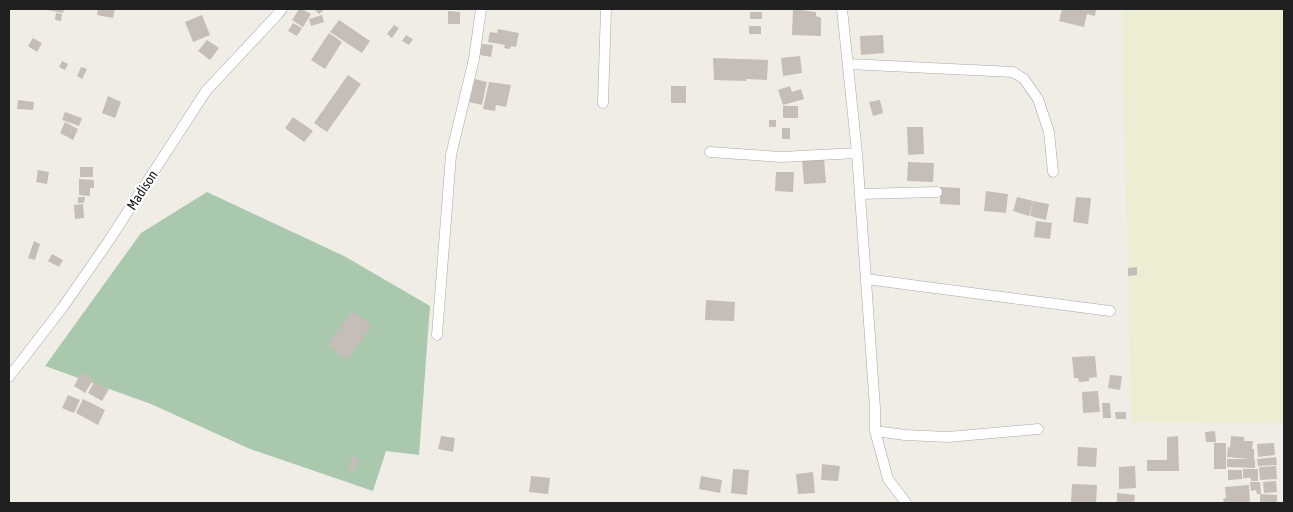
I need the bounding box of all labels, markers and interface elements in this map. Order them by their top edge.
street label: Madison [123,167,161,213]

